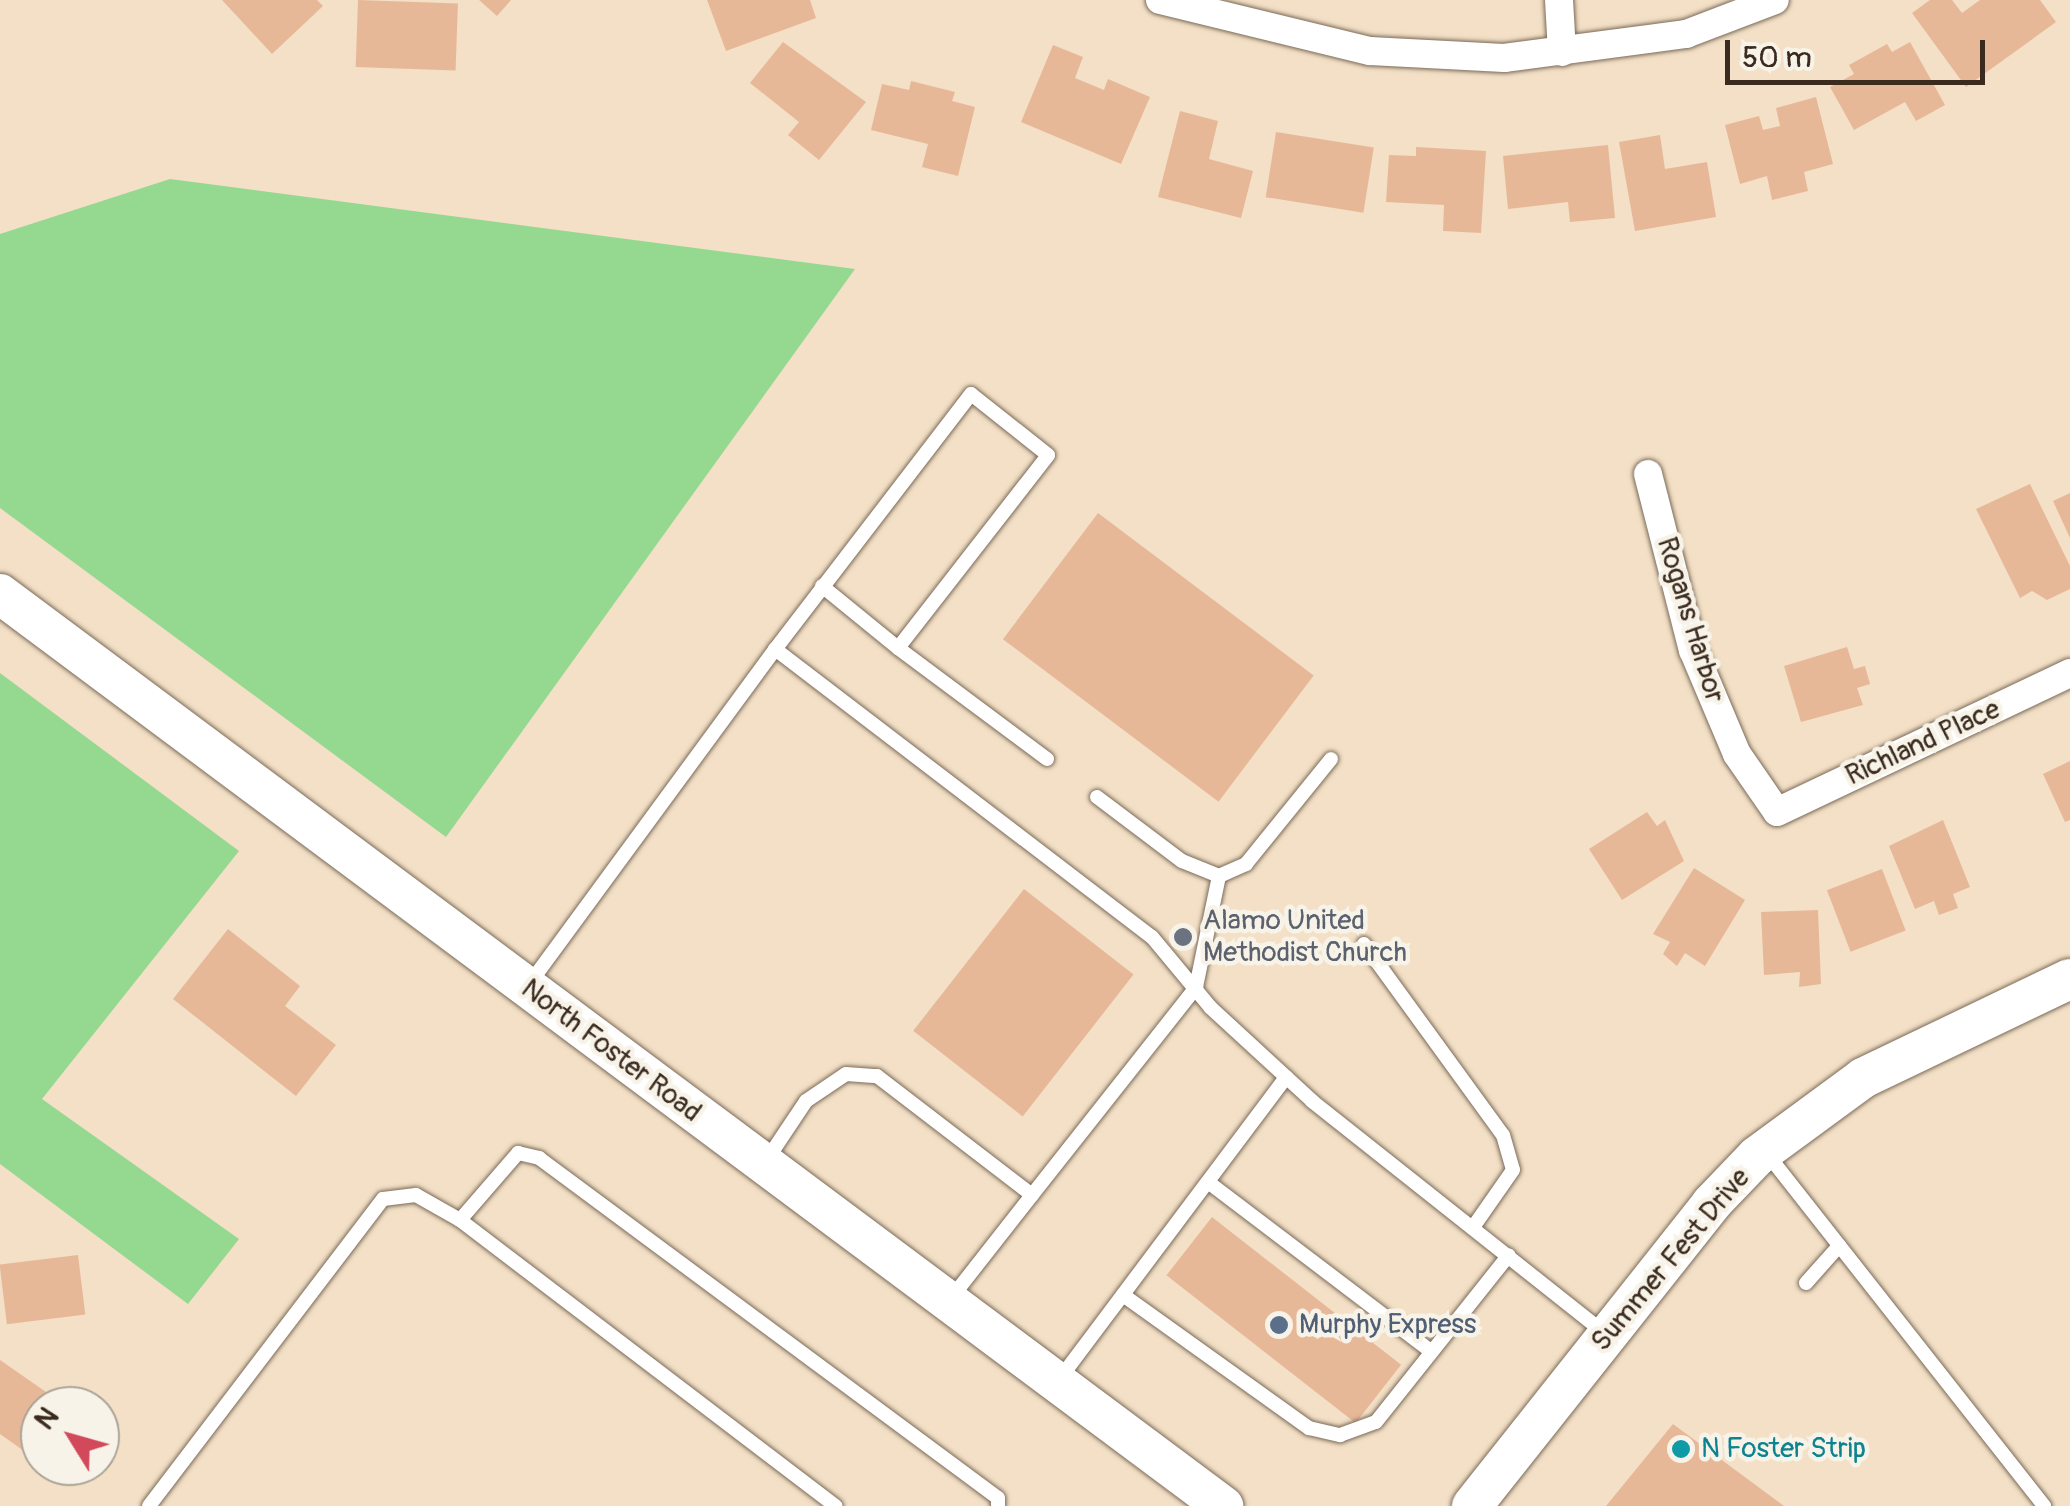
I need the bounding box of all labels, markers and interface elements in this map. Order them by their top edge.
scale bar [1730,20,1990,82]
text: 50 m [1742,39,1812,76]
street label: Rogans Harbor [1649,533,1731,707]
street label: Richland Place [1841,693,2005,793]
place label: Alamo United Methodist Church [1203,904,1407,970]
marker: Alamo United Methodist Church [1172,926,1194,948]
street label: North Foster Road [514,972,708,1130]
street label: Summer Fest Drive [1585,1162,1757,1358]
place label: Murphy Express [1299,1308,1476,1342]
marker: Murphy Express [1268,1314,1290,1336]
north arrow [20,1386,120,1486]
text: N [28,1401,67,1437]
place label: N Foster Strip [1701,1432,1866,1466]
marker: N Foster Strip [1670,1438,1692,1460]

